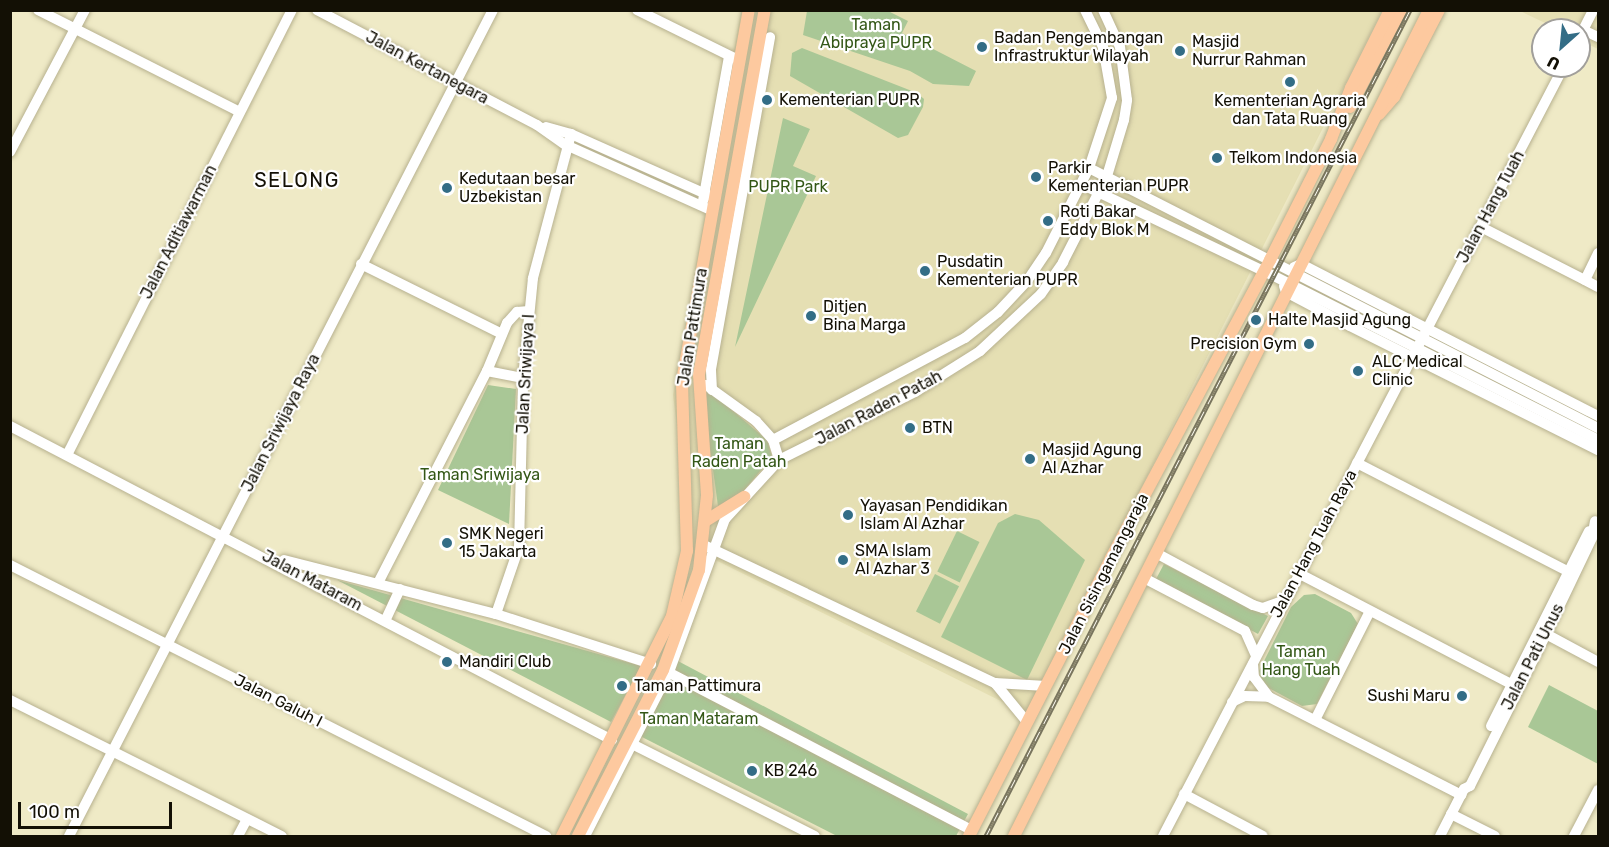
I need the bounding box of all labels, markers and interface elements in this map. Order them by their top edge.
park label: Taman Abipraya PUPR [820,15,932,53]
north arrow [1531,18,1591,78]
street label: Jalan Kertanegara [362,28,492,108]
place label: Badan Pengembangan Infrastruktur Wilayah [994,28,1163,66]
place label: Masjid Nurrur Rahman [1192,32,1306,70]
marker: Badan Pengembangan Infrastruktur Wilayah [975,40,989,54]
marker: Masjid Nurrur Rahman [1173,44,1187,58]
text: U [1544,52,1563,74]
marker: Kementerian Agraria dan Tata Ruang [1283,75,1297,89]
place label: Kementerian PUPR [779,90,920,110]
place label: Kementerian Agraria dan Tata Ruang [1214,91,1366,129]
marker: Kementerian PUPR [760,93,774,107]
street label: Jalan Hang Tuah [1453,147,1529,267]
place label: Telkom Indonesia [1229,148,1357,168]
marker: Telkom Indonesia [1210,151,1224,165]
place label: Parkir Kementerian PUPR [1048,158,1189,196]
street label: Jalan Aditiawarman [137,162,221,302]
district label: SELONG [254,168,340,192]
place label: Kedutaan besar Uzbekistan [459,169,575,207]
marker: Parkir Kementerian PUPR [1029,170,1043,184]
park label: PUPR Park [748,177,828,197]
marker: Kedutaan besar Uzbekistan [440,181,454,195]
place label: Roti Bakar Eddy Blok M [1060,202,1150,240]
marker: Roti Bakar Eddy Blok M [1041,214,1055,228]
place label: Pusdatin Kementerian PUPR [937,252,1078,290]
marker: Pusdatin Kementerian PUPR [918,264,932,278]
street label: Jalan Pattimura [674,267,712,387]
place label: Ditjen Bina Marga [823,297,906,335]
marker: Ditjen Bina Marga [804,309,818,323]
place label: Halte Masjid Agung [1268,310,1411,330]
street label: Jalan Sriwijaya I [513,313,539,435]
marker: Halte Masjid Agung [1249,313,1263,327]
place label: Precision Gym [1190,334,1297,354]
marker: Precision Gym [1302,337,1316,351]
street label: Jalan Sriwijaya Raya [238,351,324,495]
place label: ALC Medical Clinic [1372,352,1463,390]
marker: ALC Medical Clinic [1349,362,1367,380]
street label: Jalan Raden Patah [813,367,945,449]
place label: BTN [922,418,953,438]
marker: BTN [903,421,917,435]
park label: Taman Raden Patah [691,434,787,472]
place label: Masjid Agung Al Azhar [1042,440,1142,478]
marker: Masjid Agung Al Azhar [1023,452,1037,466]
park label: Taman Sriwijaya [420,465,540,485]
street label: Jalan Hang Tuah Raya [1267,467,1361,621]
street label: Jalan Sisingamangaraja [1055,490,1153,658]
place label: Yayasan Pendidikan Islam Al Azhar [860,496,1008,534]
marker: Yayasan Pendidikan Islam Al Azhar [841,508,855,522]
place label: SMK Negeri 15 Jakarta [459,524,544,562]
marker: SMK Negeri 15 Jakarta [440,536,454,550]
place label: SMA Islam Al Azhar 3 [855,541,932,579]
street label: Jalan Mataram [259,547,365,615]
marker: SMA Islam Al Azhar 3 [836,553,850,567]
street label: Jalan Pati Unus [1498,601,1568,713]
park label: Taman Hang Tuah [1261,642,1341,680]
place label: Mandiri Club [459,652,551,672]
marker: Mandiri Club [440,655,454,669]
street label: Jalan Galuh I [231,671,325,731]
place label: Taman Pattimura [634,676,761,696]
marker: Taman Pattimura [615,679,629,693]
place label: Sushi Maru [1367,686,1450,706]
marker: Sushi Maru [1455,689,1469,703]
park label: Taman Mataram [640,709,758,729]
place label: KB 246 [764,761,817,781]
marker: KB 246 [745,764,759,778]
scale bar [21,790,176,828]
text: 100 m [29,801,80,823]

